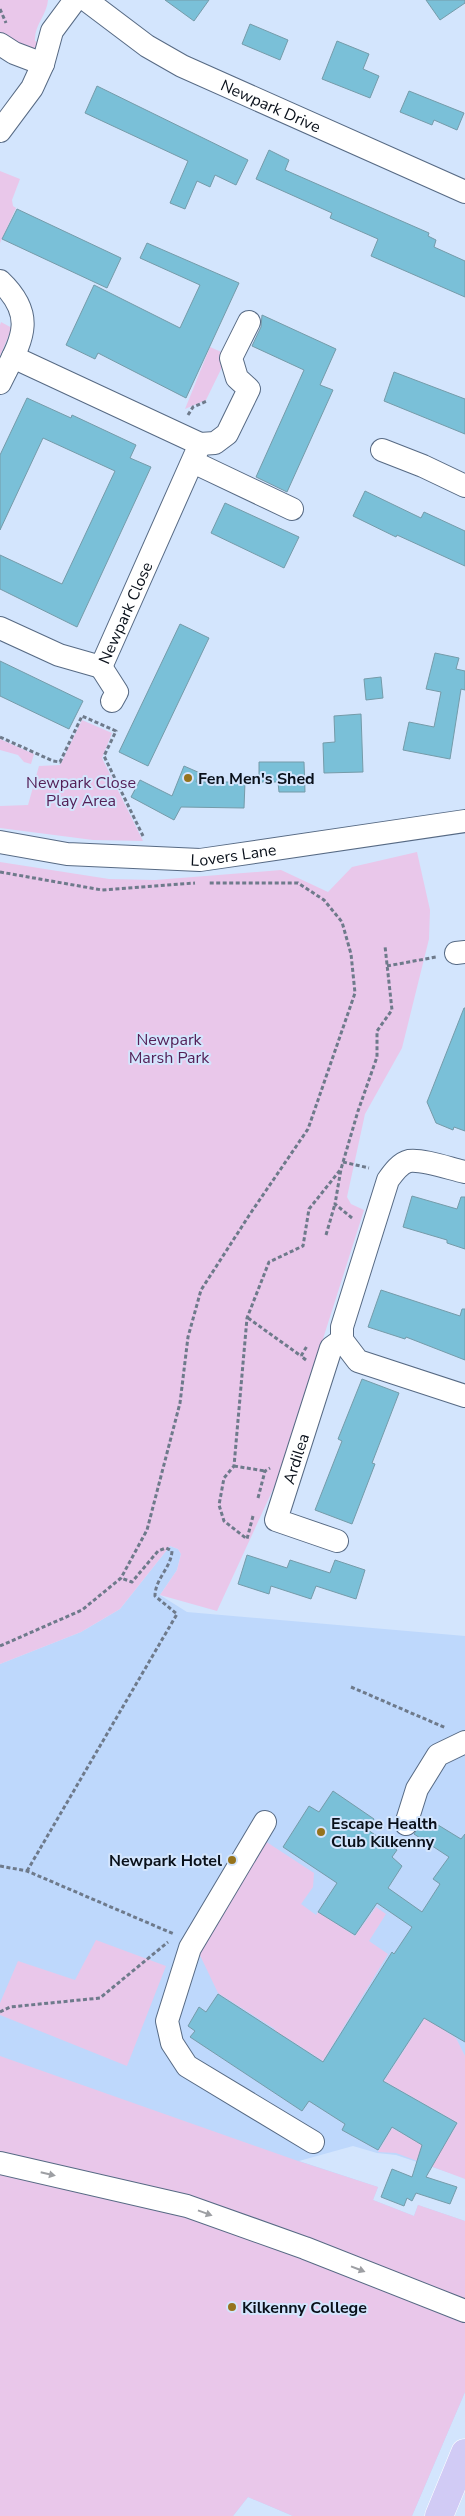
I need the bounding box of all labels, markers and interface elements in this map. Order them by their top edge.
street label: Newpark Drive [217,75,324,138]
street label: Newpark Close [94,558,158,668]
place label: Fen Men's Shed [198,768,315,790]
park label: Newpark Close Play Area [26,772,136,812]
marker: Fen Men's Shed [182,772,194,784]
street label: Lovers Lane [190,839,278,872]
park label: Newpark Marsh Park [129,1029,210,1069]
street label: Ardilea [278,1431,315,1487]
place label: Escape Health Club Kilkenny [331,1813,437,1853]
marker: Escape Health Club Kilkenny [315,1826,327,1838]
place label: Newpark Hotel [109,1850,222,1872]
marker: Newpark Hotel [226,1854,238,1866]
one-way arrow [40,2170,55,2178]
one-way arrow [198,2209,213,2217]
one-way arrow [351,2265,366,2273]
place label: Kilkenny College [242,2297,367,2319]
marker: Kilkenny College [226,2301,238,2313]

